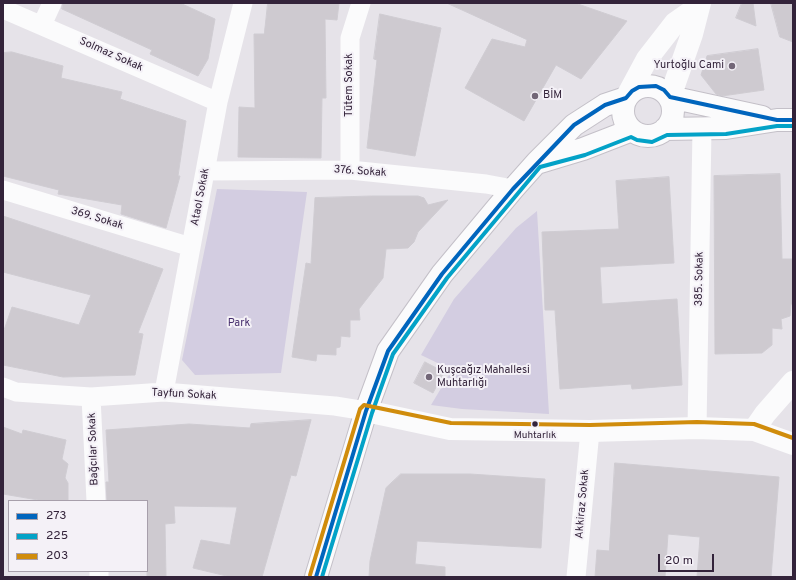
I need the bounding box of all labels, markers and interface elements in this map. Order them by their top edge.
street label: Solmaz Sokak [77,35,145,75]
street label: Tütem Sokak [343,53,357,117]
place label: Yurtoğlu Cami [654,59,724,73]
marker: Yurtoğlu Cami [727,61,737,71]
place label: BİM [543,89,562,103]
marker: BİM [530,91,540,101]
street label: 376. Sokak [333,164,387,180]
street label: Ataol Sokak [189,167,213,227]
street label: 369. Sokak [69,205,125,233]
street label: 385. Sokak [693,251,707,307]
park label: Park [228,317,250,331]
place label: Kuşcağız Mahallesi Muhtarlığı [437,364,530,390]
marker: Kuşcağız Mahallesi Muhtarlığı [424,372,434,382]
street label: Tayfun Sokak [151,387,217,403]
street label: Bağcılar Sokak [86,412,102,486]
marker: Muhtarlık [530,419,540,429]
place label: Muhtarlık [514,430,556,442]
street label: Akkiraz Sokak [573,469,593,539]
legend [8,500,148,572]
text: 273 [46,508,67,524]
text: 225 [46,528,68,544]
scale bar [660,546,716,572]
text: 203 [46,548,68,564]
text: 20 m [665,553,693,569]

